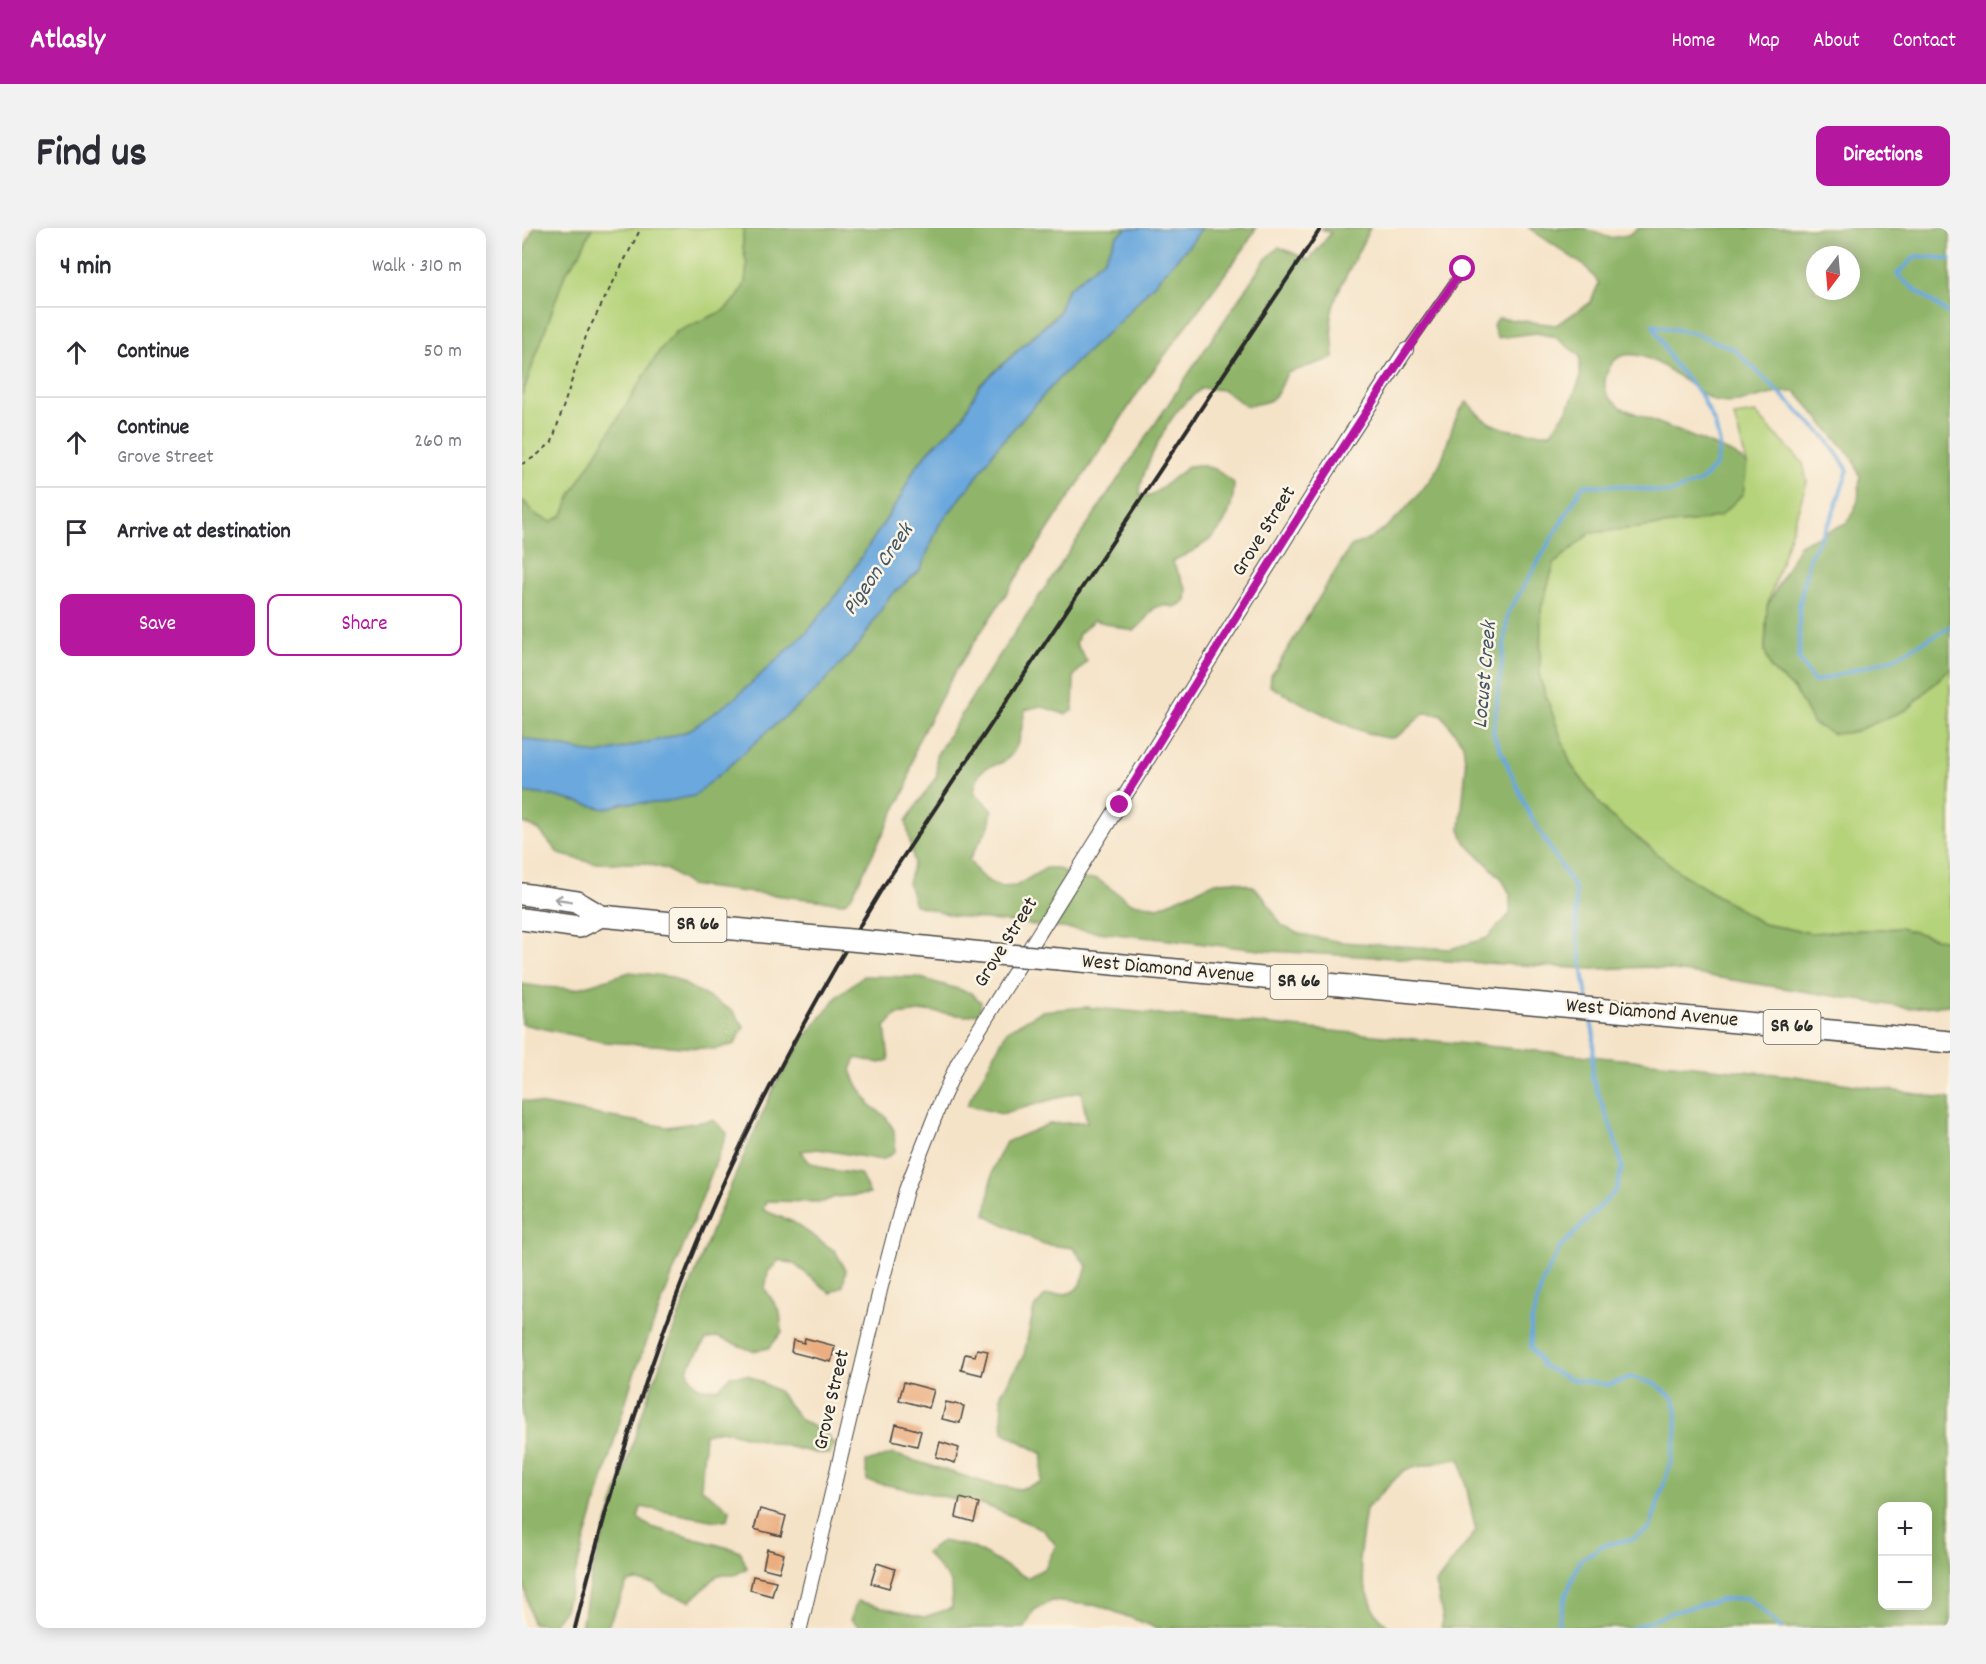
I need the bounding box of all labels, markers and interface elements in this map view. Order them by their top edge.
text: Atlasly [30,22,105,62]
text: Home [1671,27,1715,57]
text: Map [1748,27,1780,57]
text: About [1813,27,1860,57]
text: Contact [1893,27,1956,57]
text: Find us [36,126,147,186]
button: Directions [1816,126,1950,186]
north arrow [1806,246,1860,300]
text: 4 min [60,249,111,286]
text: Walk · 310 m [372,253,462,281]
route start [1449,255,1475,281]
icon: ahead [60,336,93,369]
text: Continue [117,337,189,368]
text: 50 m [424,338,462,366]
text: Continue [117,413,189,444]
icon: ahead [60,426,93,459]
text: 260 m [414,428,462,456]
text: Grove Street [117,444,214,472]
street label: Grove Street [1225,481,1305,583]
icon: arrive [60,516,93,549]
water label: Pigeon Creek [836,516,923,622]
text: Arrive at destination [117,517,291,548]
button: Save [60,594,255,656]
button: Share [267,594,462,656]
water label: Locust Creek [1466,618,1506,730]
route end [1106,791,1132,817]
street label: Grove Street [967,892,1047,994]
one-way arrow [554,895,574,906]
road number: SR 66 [670,908,726,942]
street label: West Diamond Avenue [1081,948,1255,992]
road number: SR 66 [1270,965,1328,999]
street label: West Diamond Avenue [1565,992,1739,1036]
road number: SR 66 [1764,1010,1820,1044]
street label: Grove Street [807,1347,859,1453]
map controls [1878,1502,1932,1610]
button: + [1878,1502,1932,1556]
button: − [1878,1556,1932,1610]

